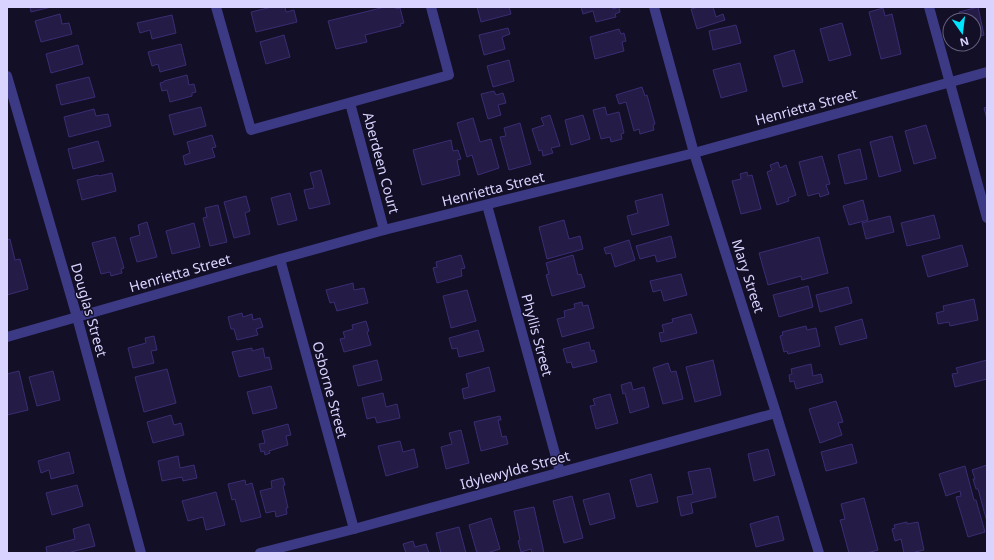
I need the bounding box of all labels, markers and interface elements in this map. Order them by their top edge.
north arrow [942,12,982,52]
text: N [958,34,971,51]
street label: Henrietta Street [753,84,859,129]
street label: Aberdeen Court [359,110,404,216]
street label: Henrietta Street [440,167,546,210]
street label: Mary Street [728,237,769,315]
street label: Henrietta Street [127,249,233,296]
street label: Douglas Street [67,261,112,359]
street label: Phyllis Street [517,292,558,378]
street label: Osborne Street [308,339,353,441]
street label: Idylewylde Street [458,446,572,493]

